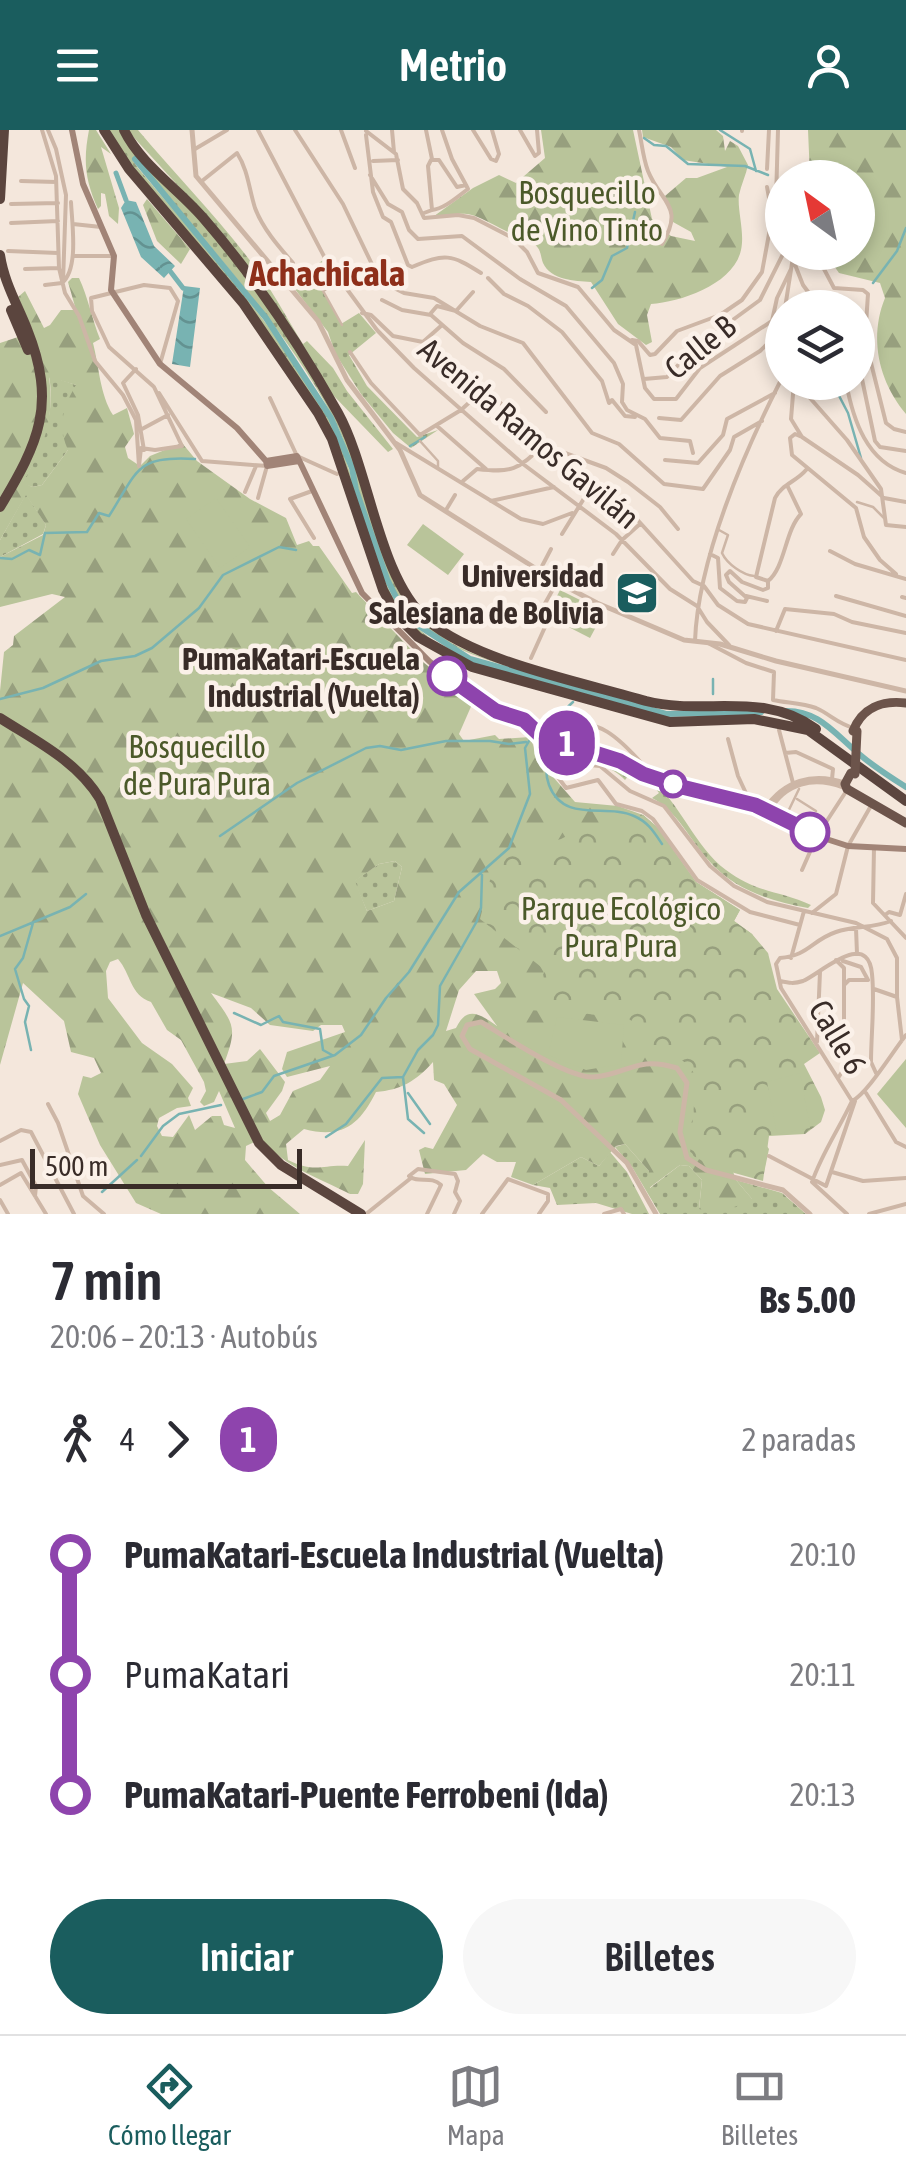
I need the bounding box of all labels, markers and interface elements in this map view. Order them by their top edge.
icon: menu [50,38,105,93]
icon: person [801,38,856,93]
text: Metrio [399,39,507,91]
north arrow [765,160,875,270]
map controls [765,160,875,400]
park label: Bosquecillo de Vino Tinto [511,174,663,248]
district label: Achachicala [248,253,405,293]
button: layers [765,290,875,400]
street label: Calle B [657,307,743,387]
street label: Avenida Ramos Gavilán [411,330,647,536]
place label: Universidad Salesiana de Bolivia [369,557,604,631]
school or university icon: Universidad Salesiana de Bolivia [614,570,660,616]
place label: PumaKatari-Escuela Industrial (Vuelta) [182,640,420,714]
marker: PumaKatari-Escuela Industrial (Vuelta) [428,657,466,695]
line badge: 1 [534,710,600,776]
text: 1 [559,723,575,763]
park label: Bosquecillo de Pura Pura [123,728,271,802]
unlabelled marker [660,771,686,797]
unlabelled marker [791,813,829,851]
park label: Parque Ecológico Pura Pura [521,890,721,964]
street label: Calle 6 [802,993,874,1081]
scale bar [30,1144,302,1188]
text: 500 m [45,1150,108,1182]
text: 7 min [50,1249,162,1312]
text: Bs 5.00 [759,1278,856,1321]
text: 20:06 – 20:13 · Autobús [50,1318,318,1355]
icon: walk [50,1412,105,1467]
icon: forward [150,1412,205,1467]
text: 1 [240,1419,257,1459]
text: 4 [120,1421,135,1458]
text: 2 paradas [742,1421,856,1458]
text: PumaKatari-Escuela Industrial (Vuelta) [124,1533,664,1576]
text: 20:10 [790,1536,856,1573]
text: PumaKatari [124,1653,290,1696]
text: 20:11 [790,1656,856,1693]
text: PumaKatari-Puente Ferrobeni (Ida) [124,1773,609,1816]
text: 20:13 [790,1776,856,1813]
button: Iniciar [50,1899,443,2014]
button: Billetes [463,1899,856,2014]
tab: Cómo llegar [108,2059,231,2151]
tab: Mapa [447,2059,505,2151]
tab: Billetes [721,2059,798,2151]

